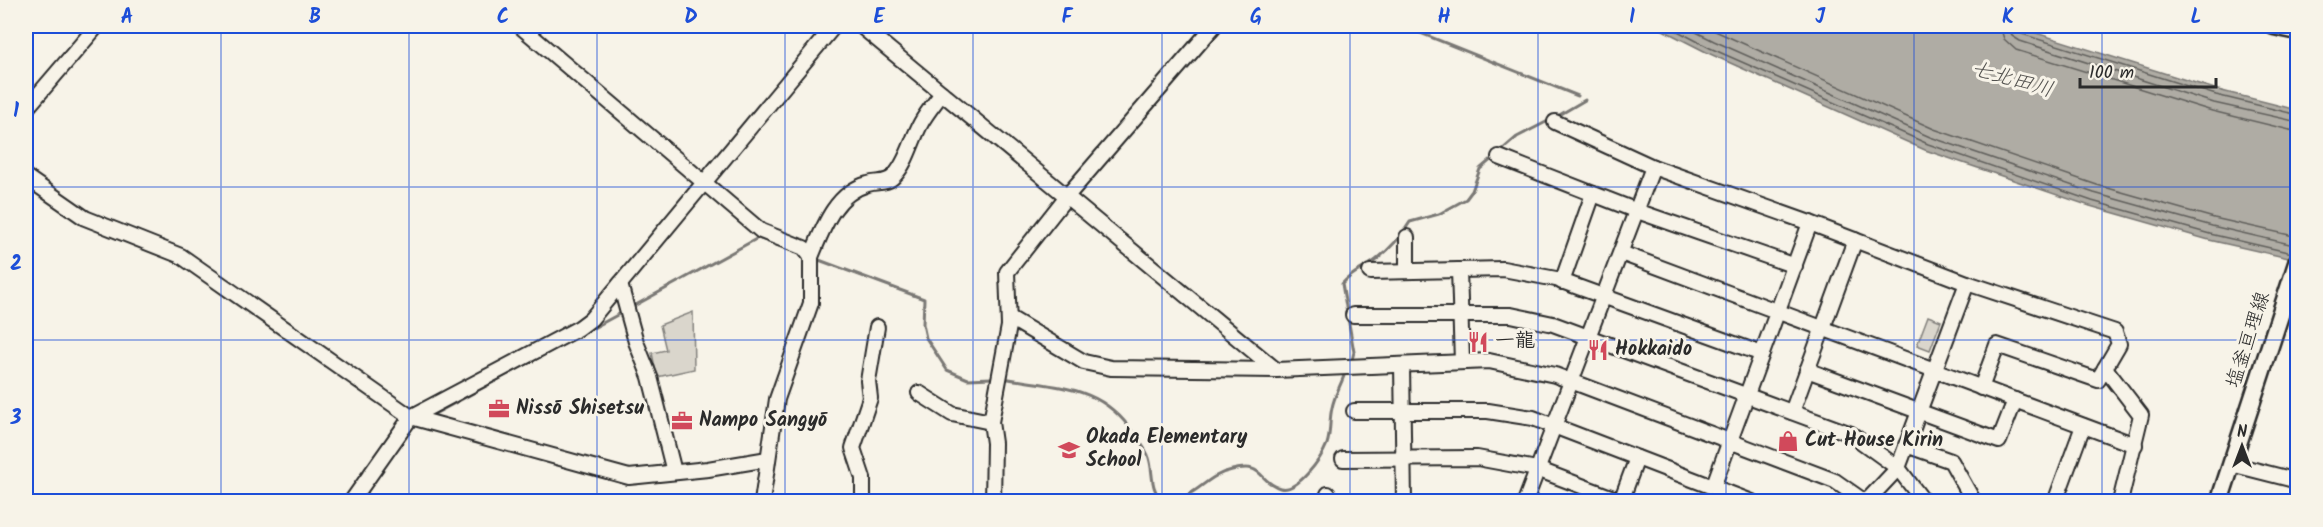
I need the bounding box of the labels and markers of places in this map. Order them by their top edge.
place label: 一龍 [1495,326,1535,358]
restaurant icon: 一龍 [1466,330,1490,354]
place label: Hokkaido [1615,334,1692,366]
restaurant icon: Hokkaido [1586,338,1610,362]
place label: Nissō Shisetsu [516,393,644,425]
office icon: Nissō Shisetsu [487,397,511,421]
place label: Nampo Sangyō [699,405,828,437]
office icon: Nampo Sangyō [670,409,694,433]
place label: Okada Elementary School [1086,422,1248,477]
place label: Cut House Kirin [1805,425,1943,457]
shop icon: Cut House Kirin [1776,429,1800,453]
school or university icon: Okada Elementary School [1057,438,1081,462]

